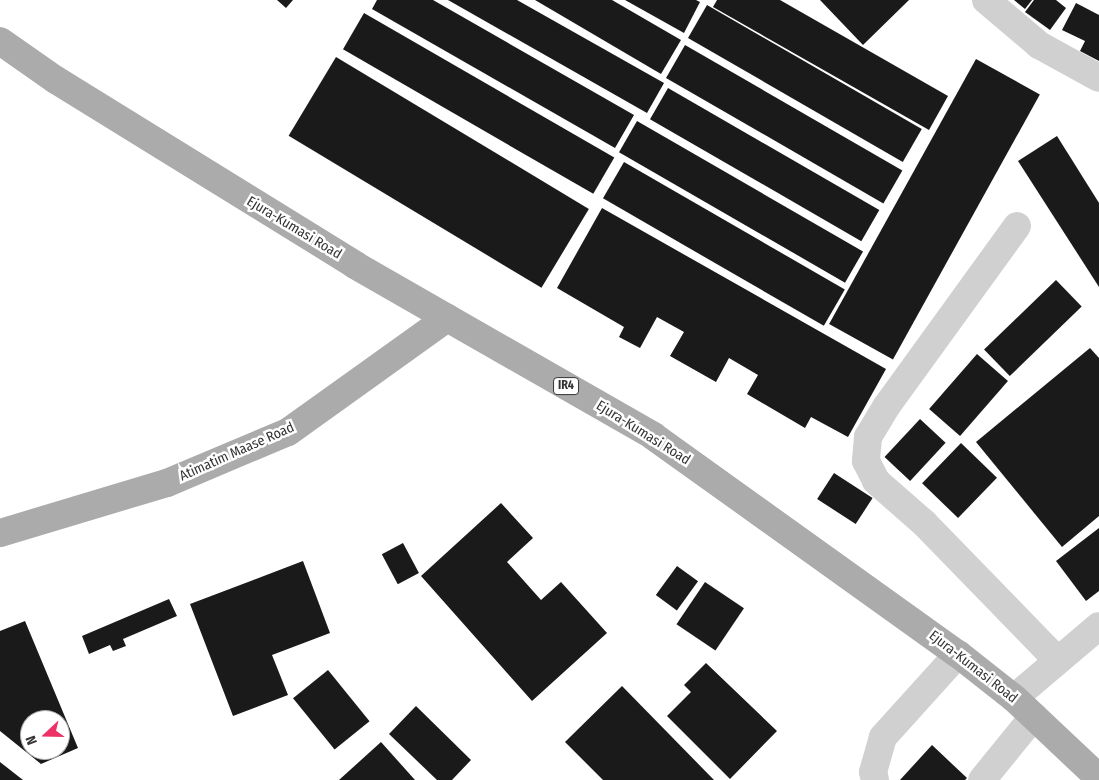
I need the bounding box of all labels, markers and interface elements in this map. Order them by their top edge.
street label: Ejura-Kumasi Road [244,193,344,263]
road number: IR4 [552,376,580,396]
street label: Ejura-Kumasi Road [593,397,693,469]
street label: Atimatim Maase Road [177,419,297,485]
street label: Ejura-Kumasi Road [925,627,1021,707]
north arrow [20,710,70,760]
text: N [22,733,41,747]

